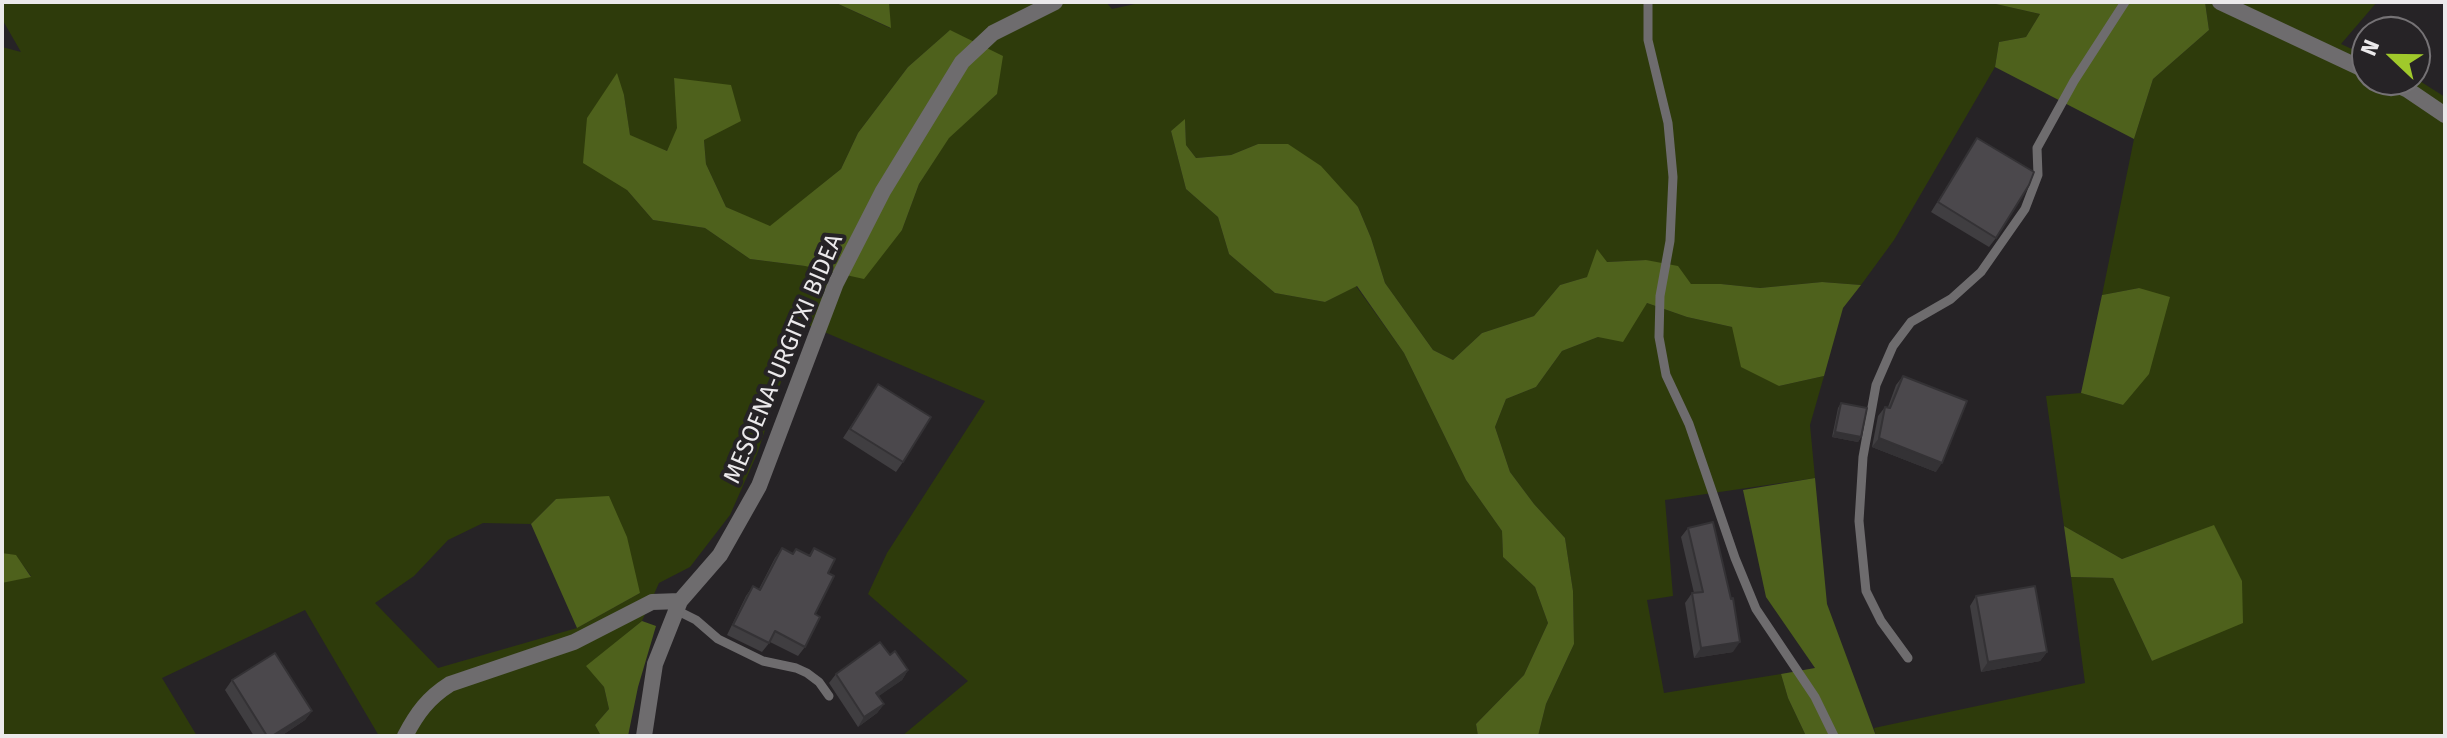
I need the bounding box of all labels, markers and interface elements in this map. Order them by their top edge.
north arrow [2351,16,2431,96]
text: N [2355,36,2385,59]
street label: MESOENA-URGITXI BIDEA [718,230,850,488]

